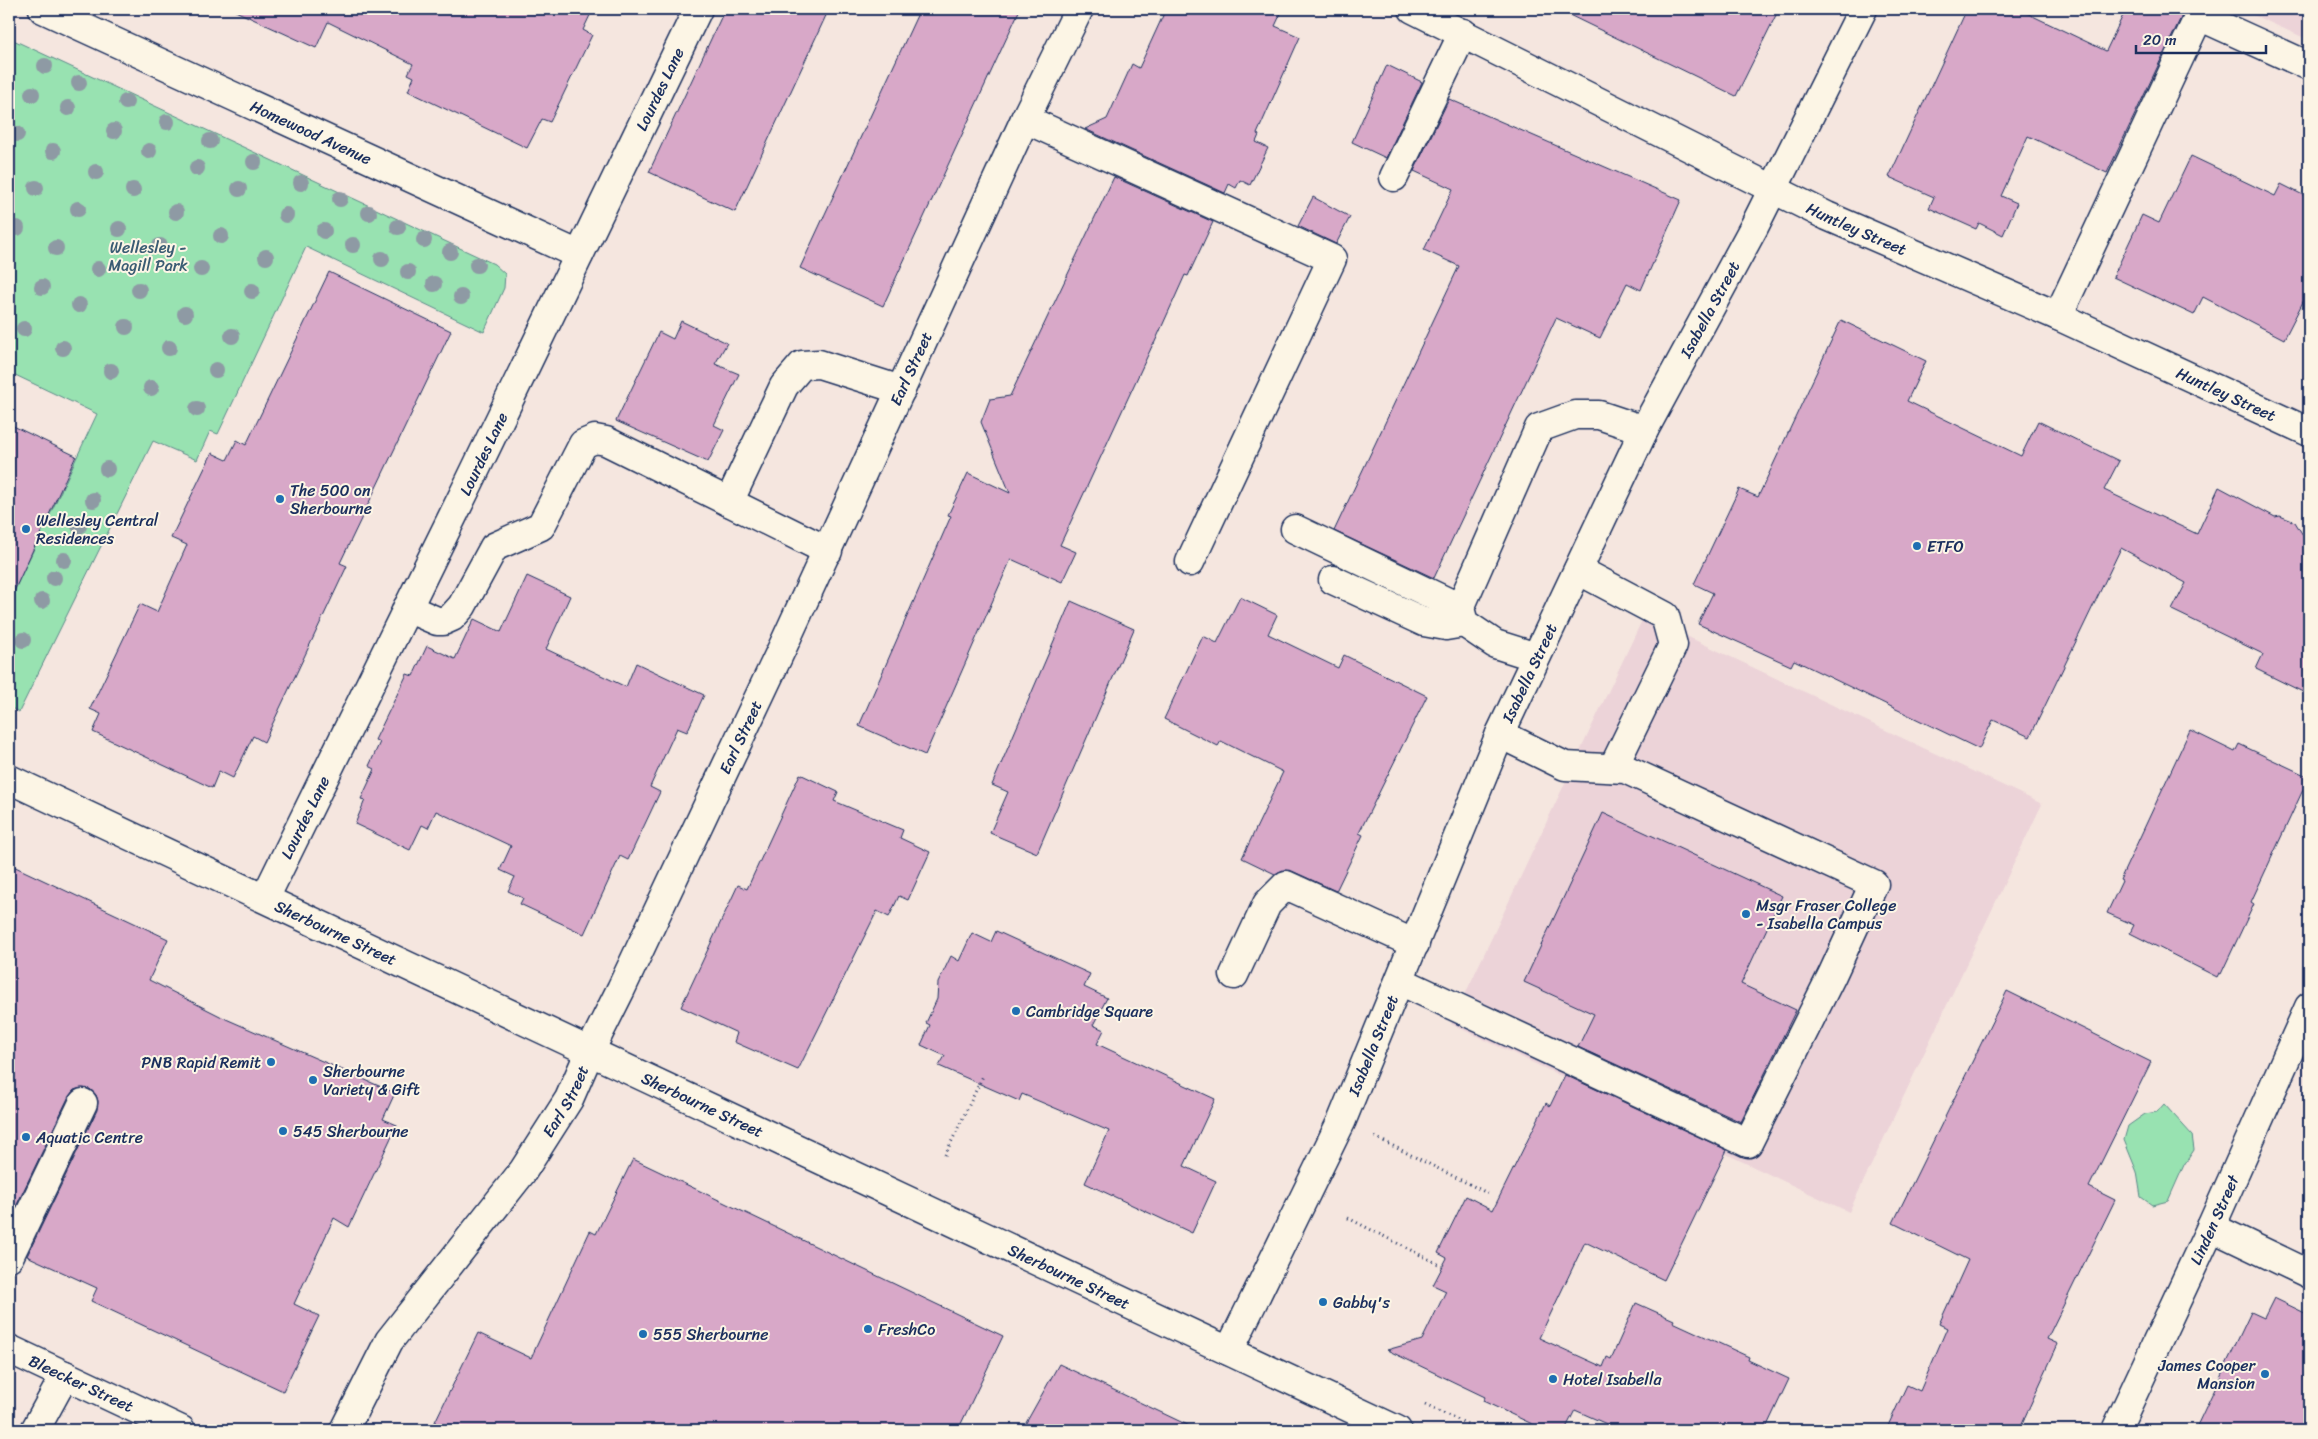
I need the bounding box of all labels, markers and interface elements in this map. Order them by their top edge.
scale bar [2136,22,2266,54]
text: 20 m [2143,27,2177,53]
street label: Lourdes Lane [627,42,692,136]
street label: Homewood Avenue [245,92,377,173]
street label: Huntley Street [1801,194,1911,264]
park label: Wellesley - Magill Park [108,233,188,280]
street label: Isabella Street [1671,256,1748,364]
street label: Earl Street [881,327,941,411]
street label: Huntley Street [2171,359,2281,430]
street label: Lourdes Lane [451,407,516,501]
place label: The 500 on Sherbourne [290,476,372,523]
marker: The 500 on Sherbourne [274,493,286,505]
place label: Wellesley Central Residences [36,506,159,553]
marker: Wellesley Central Residences [20,523,32,535]
place label: ETFO [1927,532,1964,561]
marker: ETFO [1911,540,1923,552]
street label: Isabella Street [1493,618,1565,728]
street label: Earl Street [711,695,770,779]
street label: Lourdes Lane [272,771,338,864]
place label: Msgr Fraser College - Isabella Campus [1756,891,1896,938]
street label: Sherbourne Street [270,892,402,974]
marker: Msgr Fraser College - Isabella Campus [1740,908,1752,920]
street label: Isabella Street [1339,990,1407,1101]
place label: Cambridge Square [1026,997,1153,1026]
marker: Cambridge Square [1010,1005,1022,1017]
place label: PNB Rapid Remit [141,1048,261,1077]
marker: PNB Rapid Remit [265,1056,277,1068]
place label: Sherbourne Variety & Gift [323,1057,420,1104]
street label: Earl Street [534,1061,597,1143]
street label: Sherbourne Street [636,1064,768,1146]
marker: Sherbourne Variety & Gift [307,1074,319,1086]
place label: 545 Sherbourne [293,1117,409,1146]
place label: Aquatic Centre [35,1123,143,1152]
marker: 545 Sherbourne [277,1125,289,1137]
marker: Aquatic Centre [20,1131,32,1143]
street label: Linden Street [2181,1170,2248,1270]
street label: Sherbourne Street [1003,1236,1135,1318]
place label: Gabby's [1333,1288,1391,1317]
marker: Gabby's [1317,1296,1329,1308]
place label: FreshCo [878,1315,935,1344]
place label: 555 Sherbourne [653,1320,768,1349]
marker: FreshCo [862,1323,874,1335]
marker: 555 Sherbourne [637,1328,649,1340]
street label: Bleecker Street [24,1346,139,1421]
place label: James Cooper Mansion [2157,1351,2256,1398]
place label: Hotel Isabella [1563,1365,1662,1394]
marker: James Cooper Mansion [2259,1368,2271,1380]
marker: Hotel Isabella [1547,1373,1559,1385]

